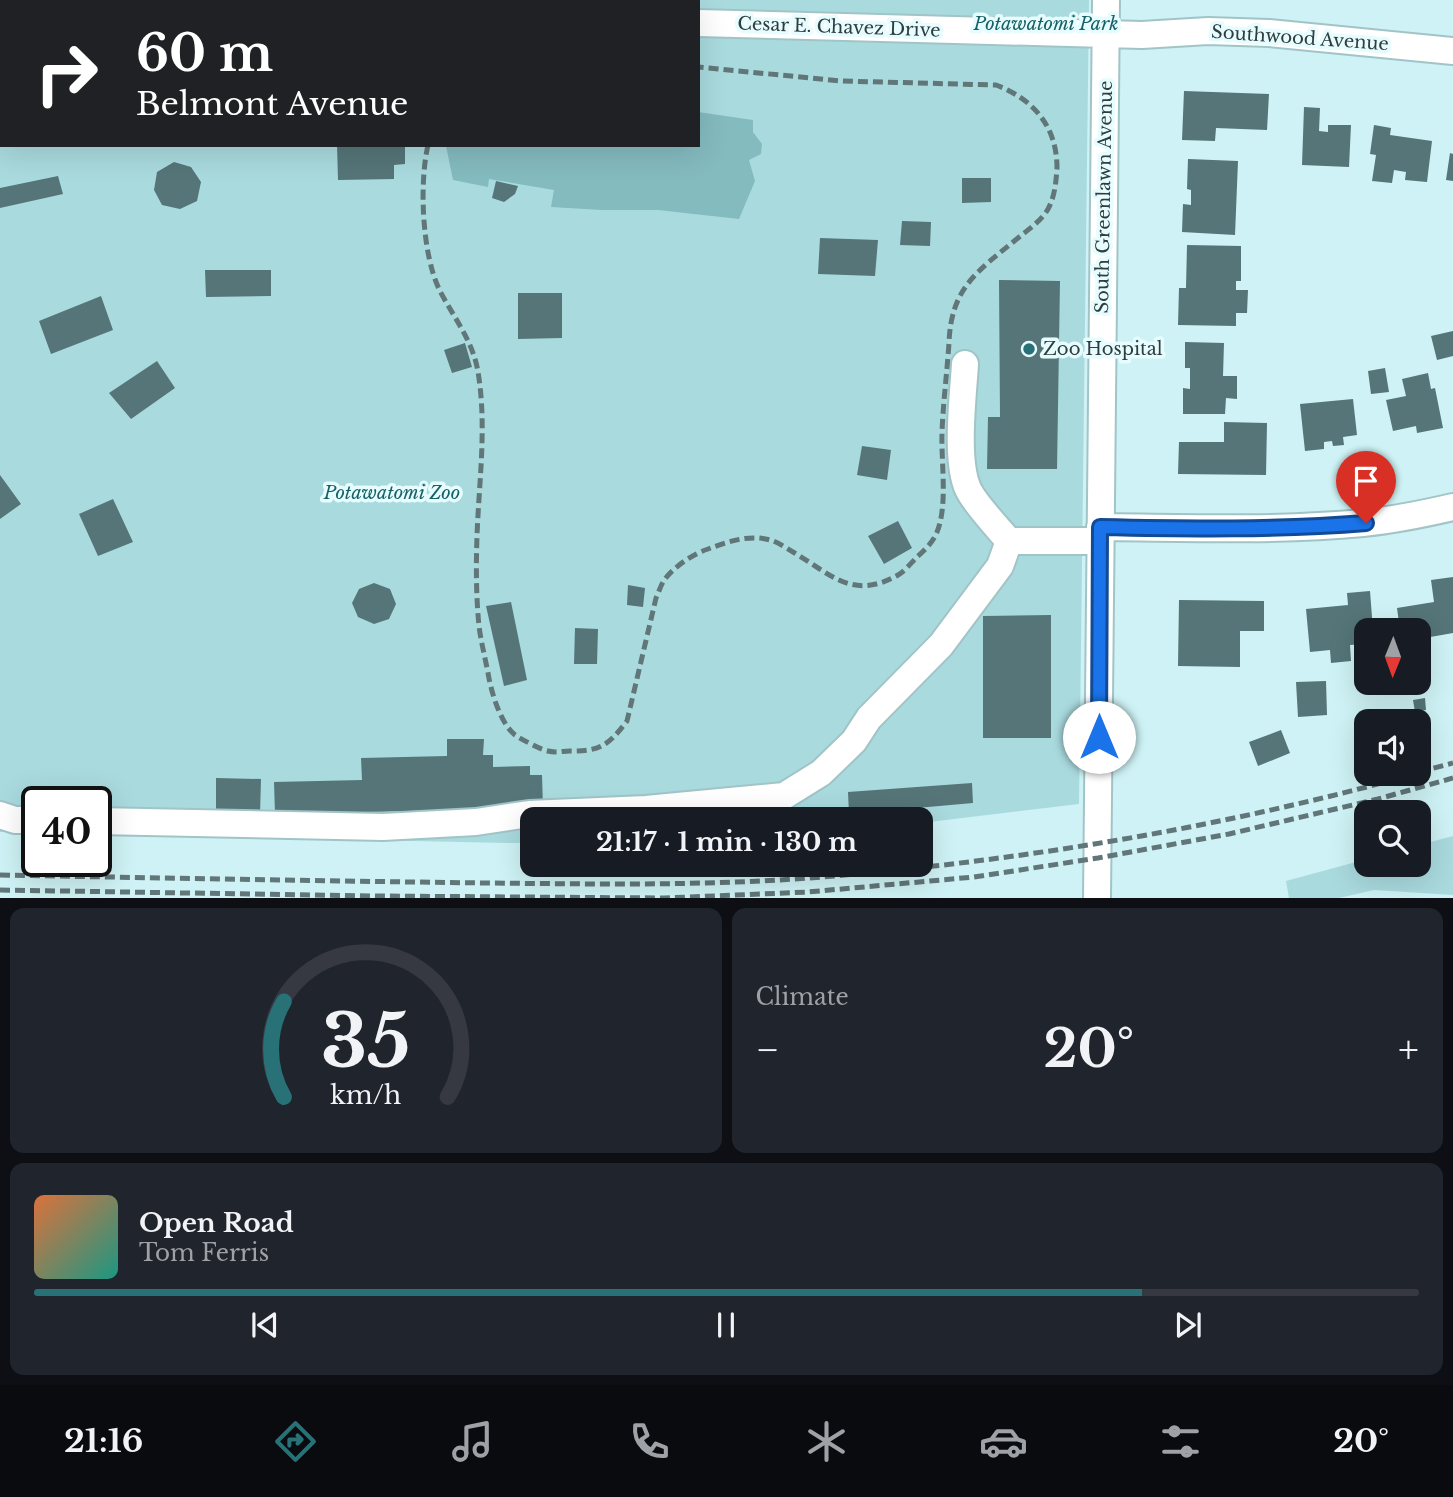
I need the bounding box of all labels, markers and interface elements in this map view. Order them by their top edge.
street label: Cesar E. Chavez Drive [737,12,941,42]
park label: Potawatomi Park [973,13,1118,35]
street label: Southwood Avenue [1210,21,1390,55]
text: 60 m [136,23,273,84]
icon: right [21,28,112,119]
street label: South Greenlawn Avenue [1091,80,1117,314]
text: Belmont Avenue [136,84,408,124]
place label: Zoo Hospital [1043,338,1163,360]
marker: Zoo Hospital [1021,341,1037,357]
pin [1336,451,1396,523]
icon: arrive [1347,462,1385,500]
park label: Potawatomi Zoo [323,482,460,504]
north arrow [1354,618,1432,695]
map controls [1354,618,1431,877]
position arrow [1062,700,1136,774]
button: sound [1354,709,1431,786]
speed limit sign: 40 [21,786,112,877]
button: search [1354,800,1431,877]
text: 21:17 · 1 min · 130 m [596,826,857,858]
text: Climate [756,983,849,1011]
text: 35 [321,996,411,1087]
text: 20° [1044,1017,1134,1081]
text: − [756,1026,780,1073]
text: + [1398,1026,1419,1073]
text: km/h [330,1079,401,1110]
text: Open Road [139,1207,294,1239]
text: Tom Ferris [139,1239,269,1267]
icon: previous [246,1306,284,1344]
icon: pause [707,1306,745,1344]
icon: next [1169,1306,1207,1344]
icon: directions [271,1417,320,1466]
icon: music [448,1417,497,1466]
icon: phone [625,1417,674,1466]
icon: climate [802,1417,851,1466]
icon: car [979,1417,1028,1466]
icon: filters [1156,1417,1205,1466]
text: 21:16 [64,1421,143,1461]
text: 20° [1333,1421,1389,1461]

